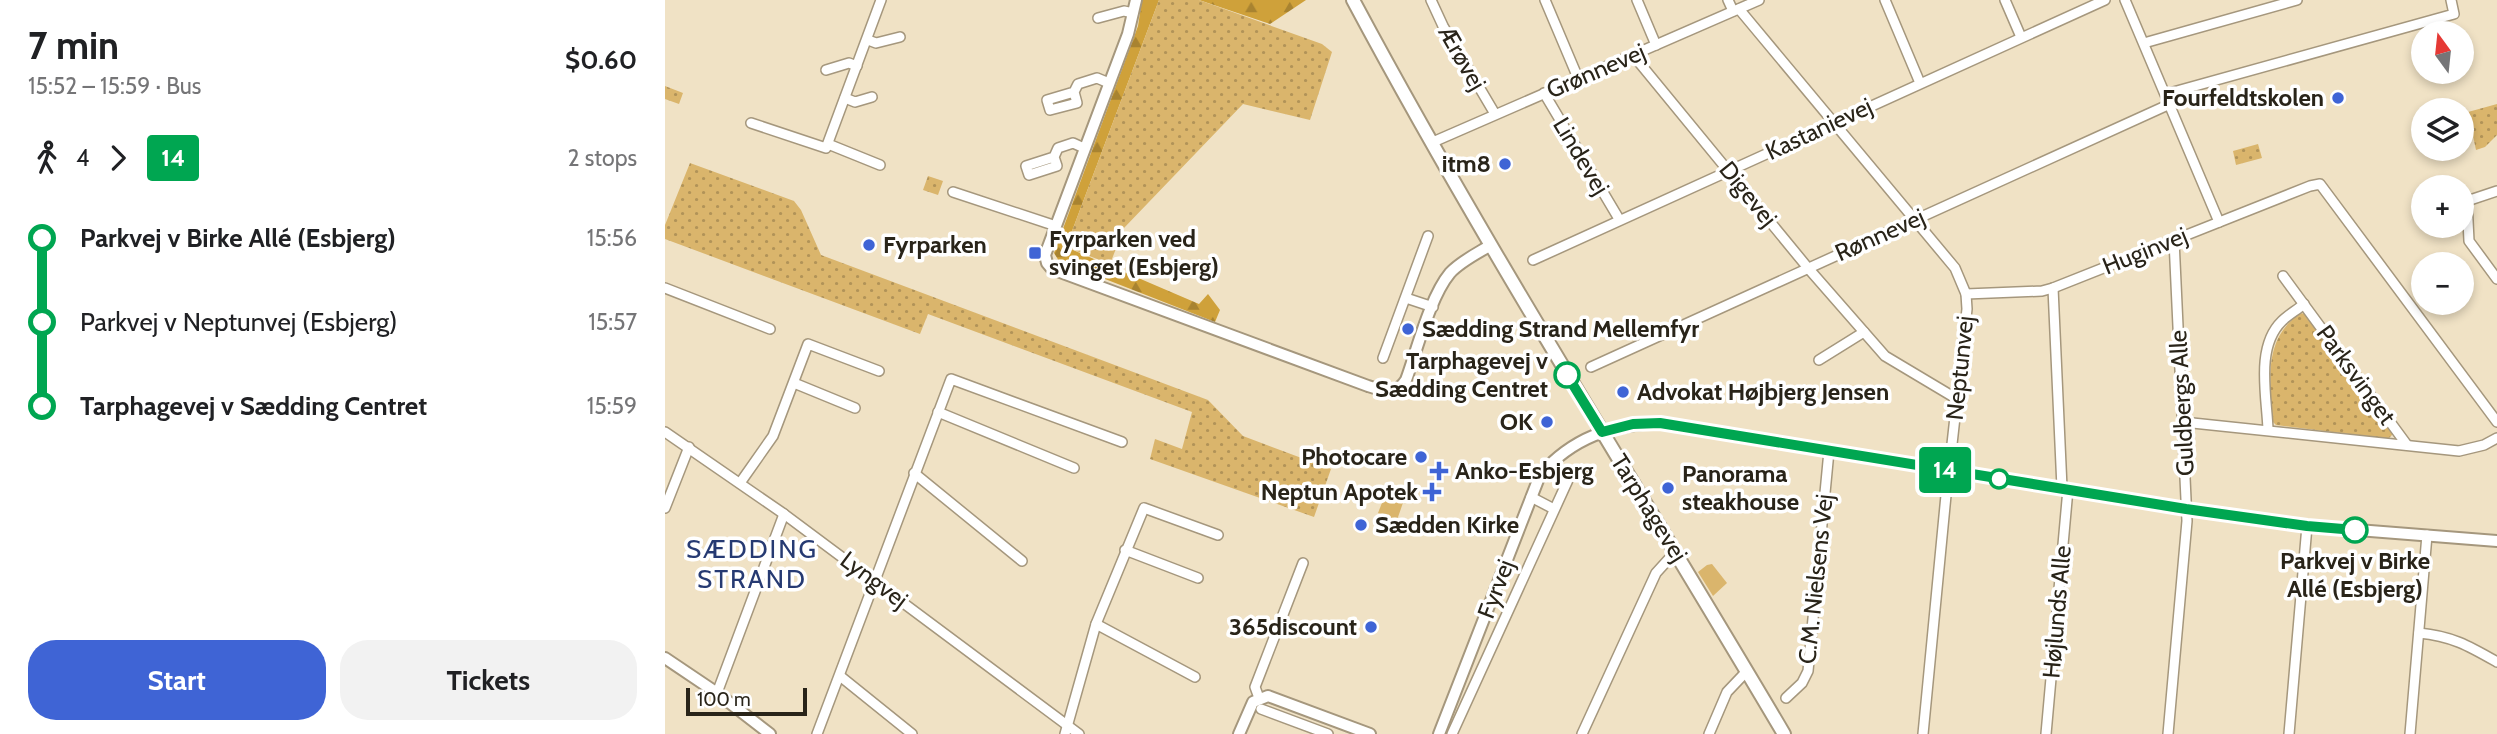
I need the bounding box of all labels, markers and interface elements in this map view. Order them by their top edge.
street label: Ærøvej [1432,19,1492,95]
north arrow [2411,21,2475,84]
map controls [2411,21,2474,315]
text: 7 min [28,22,119,69]
street label: Grønnevej [1542,37,1650,104]
text: $0.60 [565,44,637,76]
text: 15:52 – 15:59 · Bus [28,72,201,100]
place label: Fourfeldtskolen [2162,83,2324,112]
marker: Fourfeldtskolen [2330,90,2346,106]
street label: Kastanievej [1761,91,1877,166]
button: layers [2411,98,2474,161]
street label: Lindevej [1547,112,1616,200]
icon: walk [28,139,66,177]
icon: forward [99,139,137,177]
text: 14 [161,143,185,172]
text: 4 [76,144,89,172]
text: 2 stops [568,144,637,172]
place label: itm8 [1442,149,1491,178]
street label: Digevej [1713,155,1783,232]
marker: itm8 [1497,156,1513,172]
button: + [2411,175,2474,238]
street label: Rønnevej [1830,202,1929,267]
street label: Huginvej [2098,220,2191,281]
text: Parkvej v Birke Allé (Esbjerg) [80,222,396,254]
text: 15:56 [587,224,637,252]
place label: Fyrparken ved svinget (Esbjerg) [1049,224,1219,281]
place label: Fyrparken [883,230,987,259]
marker: Fyrparken [861,237,877,253]
marker: Fyrparken ved svinget (Esbjerg) [1027,245,1043,261]
button: − [2411,252,2474,315]
text: Parkvej v Neptunvej (Esbjerg) [80,306,397,338]
text: 15:57 [588,308,637,336]
place label: Sædding Strand Mellemfyr [1422,314,1699,343]
street label: Neptunvej [1940,314,1979,422]
street label: Parksvinget [2311,319,2402,430]
marker: Sædding Strand Mellemfyr [1400,321,1416,337]
street label: Guldbergs Alle [2163,329,2200,477]
place label: Tarphagevej v Sædding Centret [1375,346,1548,403]
marker: Tarphagevej v Sædding Centret [1554,362,1580,388]
place label: Advokat Højbjerg Jensen [1637,377,1889,406]
marker: Advokat Højbjerg Jensen [1615,384,1631,400]
text: Tarphagevej v Sædding Centret [80,390,427,422]
text: 15:59 [587,392,637,420]
place label: OK [1500,407,1533,436]
marker: OK [1539,414,1555,430]
place label: Photocare [1301,442,1407,471]
line badge: 14 [1913,447,1977,493]
marker: Photocare [1413,449,1429,465]
street label: Tarphagevej [1605,449,1694,567]
text: 14 [1933,455,1957,484]
place label: Anko-Esbjerg [1455,456,1594,485]
place label: Panorama steakhouse [1682,459,1799,516]
marker: Anko-Esbjerg [1429,461,1449,481]
unlabelled marker [1989,469,2009,489]
place label: Neptun Apotek [1261,477,1418,506]
marker: Panorama steakhouse [1660,480,1676,496]
marker: Neptun Apotek [1424,484,1440,500]
street label: C.M. Nielsens Vej [1792,492,1839,665]
place label: Sædden Kirke [1375,510,1519,539]
marker: Sædden Kirke [1353,517,1369,533]
marker: Parkvej v Birke Allé (Esbjerg) [2342,517,2368,543]
district label: SÆDDING STRAND [686,533,818,595]
street label: Højlunds Alle [2036,544,2077,680]
street label: Lyngvej [835,545,914,614]
place label: Parkvej v Birke Allé (Esbjerg) [2280,546,2430,603]
street label: Fyrvej [1471,555,1520,623]
place label: 365discount [1229,612,1357,641]
marker: 365discount [1363,619,1379,635]
button: Start [28,640,326,720]
button: Tickets [340,640,637,720]
scale bar [686,685,807,717]
text: 100 m [697,688,751,711]

